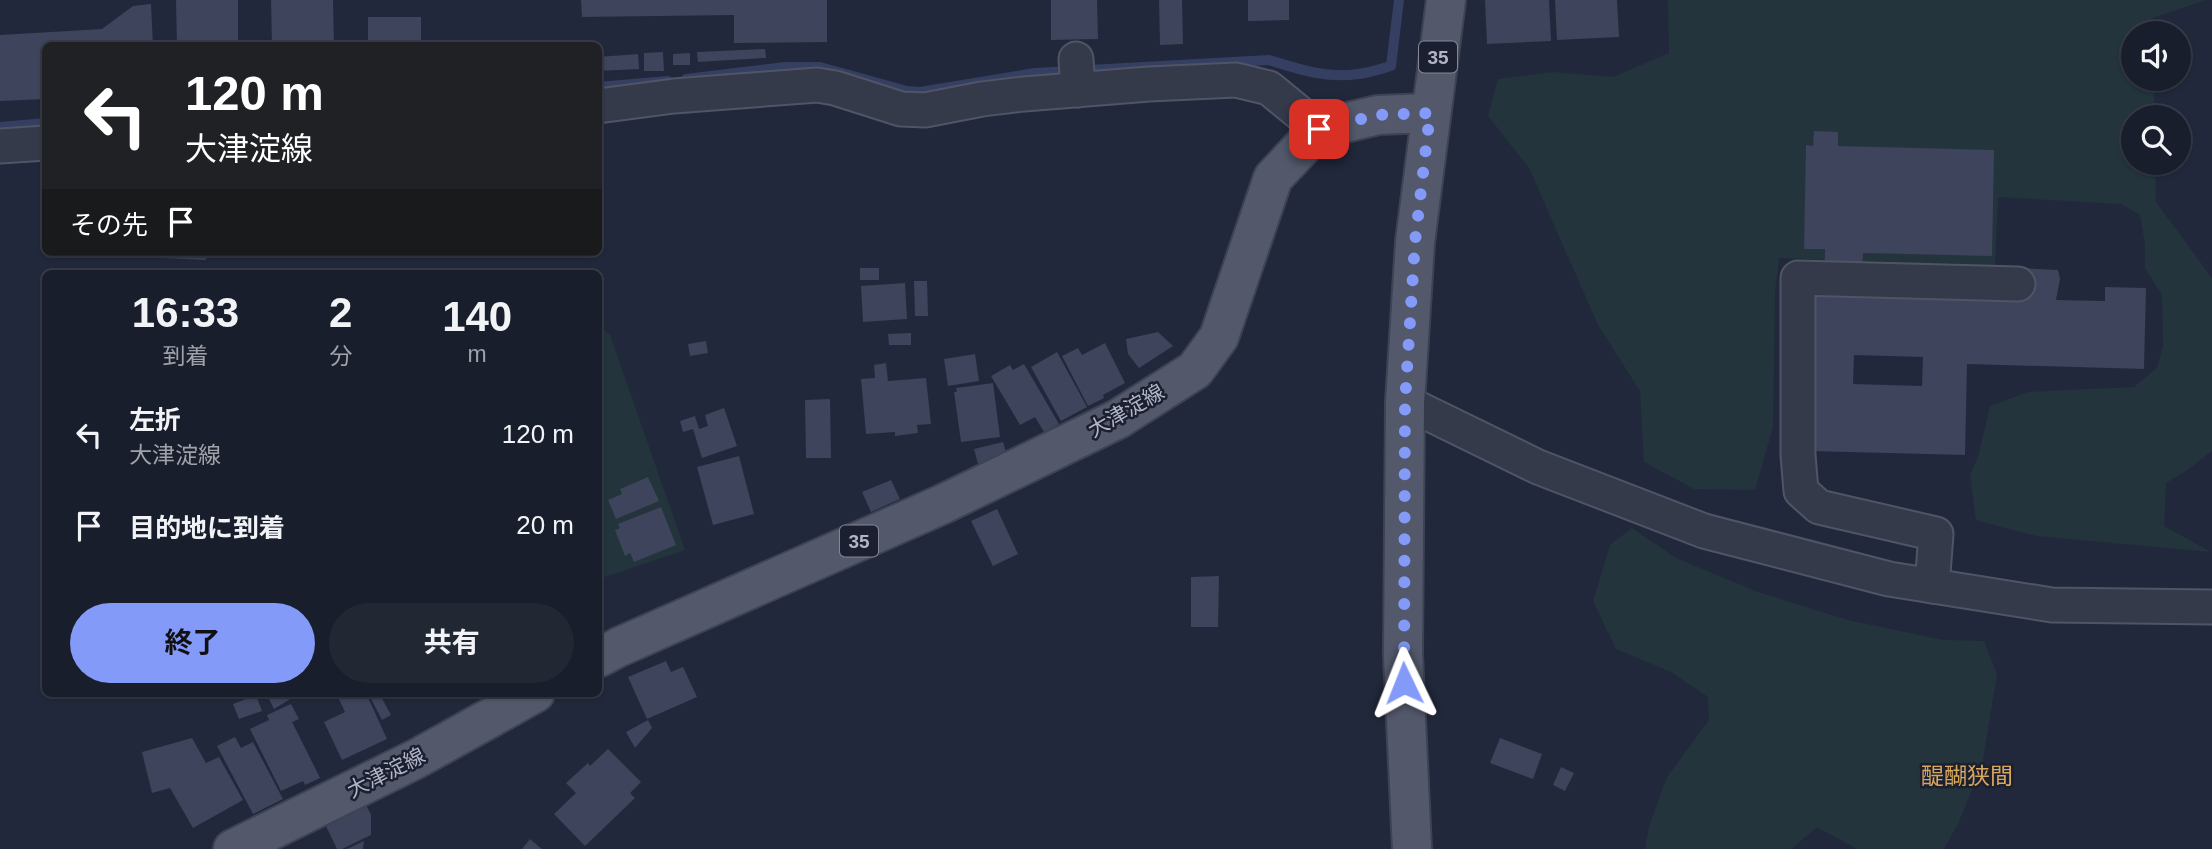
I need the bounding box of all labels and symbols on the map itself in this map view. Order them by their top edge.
road number: 35 [1419,41,1457,72]
pin [1289,99,1349,159]
street label: 大津淀線 [1084,380,1168,442]
road number: 35 [840,526,878,556]
position arrow [1367,646,1441,720]
street label: 大津淀線 [343,743,428,802]
district label: 醍醐狭間 [1921,763,2013,789]

